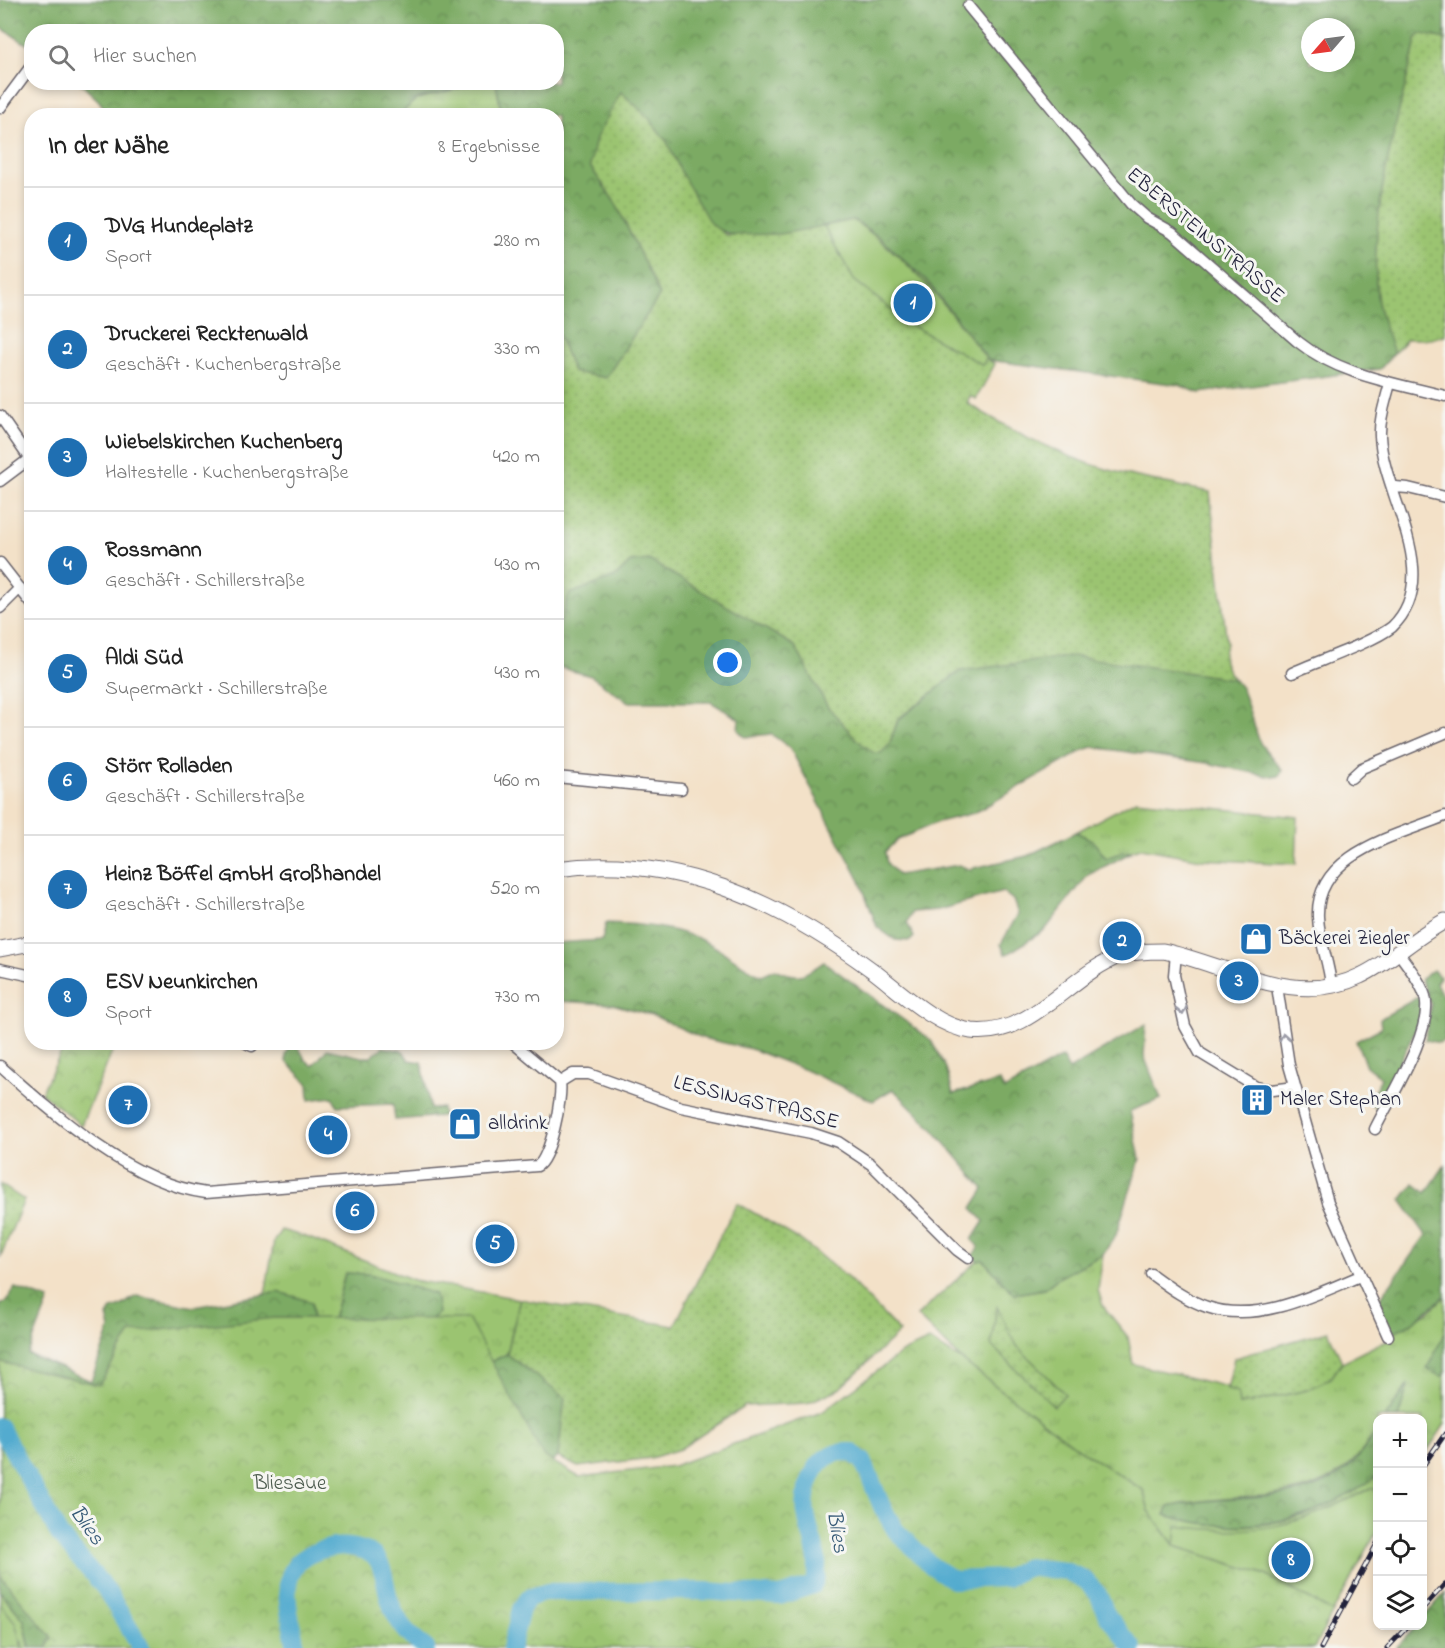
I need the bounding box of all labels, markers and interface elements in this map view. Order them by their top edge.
north arrow [1301,18,1355,72]
search box [24,24,564,90]
icon: search [45,41,78,74]
text: Hier suchen [93,41,197,73]
text: In der Nähe [48,128,169,166]
text: 8 Ergebnisse [438,133,540,162]
street label: EBERSTEINSTRASSE [1119,161,1291,311]
text: DVG Hundeplatz [105,211,253,243]
text: 1 [64,227,71,256]
text: 280 m [493,227,540,256]
text: Sport [105,243,152,272]
pin: 1 [894,280,932,326]
text: Druckerei Recktenwald [105,319,308,351]
text: 2 [63,335,72,364]
text: 330 m [494,335,540,364]
text: Geschäft · Kuchenbergstraße [105,351,341,380]
text: Wiebelskirchen Kuchenberg [105,427,342,459]
text: 3 [63,443,72,472]
text: 420 m [493,443,540,472]
text: Haltestelle · Kuchenbergstraße [105,459,349,488]
text: Rossmann [105,535,202,567]
text: 4 [63,551,72,580]
text: 430 m [494,551,540,580]
text: Geschäft · Schillerstraße [105,567,305,596]
text: Aldi Süd [105,643,183,675]
your location [713,648,742,677]
text: 5 [62,659,73,688]
text: 430 m [494,659,540,688]
text: Supermarkt · Schillerstraße [105,675,328,704]
text: Störr Rolladen [105,751,232,783]
text: 6 [63,767,72,796]
text: 460 m [494,767,540,796]
text: Geschäft · Schillerstraße [105,783,305,812]
text: Heinz Böffel GmbH Großhandel [105,859,381,891]
text: 7 [63,875,72,904]
text: 520 m [489,875,540,904]
text: Geschäft · Schillerstraße [105,891,305,920]
pin: 2 [1102,918,1142,964]
shop icon: Bäckerei Ziegler [1238,921,1274,957]
place label: Bäckerei Ziegler [1278,924,1410,956]
pin: 3 [1220,958,1258,1004]
text: ESV Neunkirchen [105,967,258,999]
text: 8 [64,983,71,1012]
text: 730 m [494,983,540,1012]
text: Sport [105,999,152,1028]
one-way arrow [1174,1006,1187,1016]
one-way arrow [1278,1032,1291,1042]
street label: LESSINGSTRASSE [670,1068,842,1138]
pin: 7 [108,1082,148,1128]
building icon: Maler Stephan [1239,1082,1275,1118]
place label: Maler Stephan [1280,1085,1401,1115]
shop icon: alldrink [447,1106,483,1142]
place label: alldrink [488,1109,549,1139]
pin: 4 [308,1112,348,1158]
pin: 6 [336,1188,374,1234]
pin: 5 [476,1222,514,1266]
map controls [1373,1414,1427,1630]
button: + [1373,1414,1427,1468]
button: − [1373,1468,1427,1522]
park label: Bliesaue [253,1469,327,1499]
water label: Blies [61,1500,112,1553]
water label: Blies [817,1508,856,1556]
button: locate [1373,1522,1427,1576]
pin: 8 [1272,1538,1310,1582]
button: layers [1373,1576,1427,1630]

